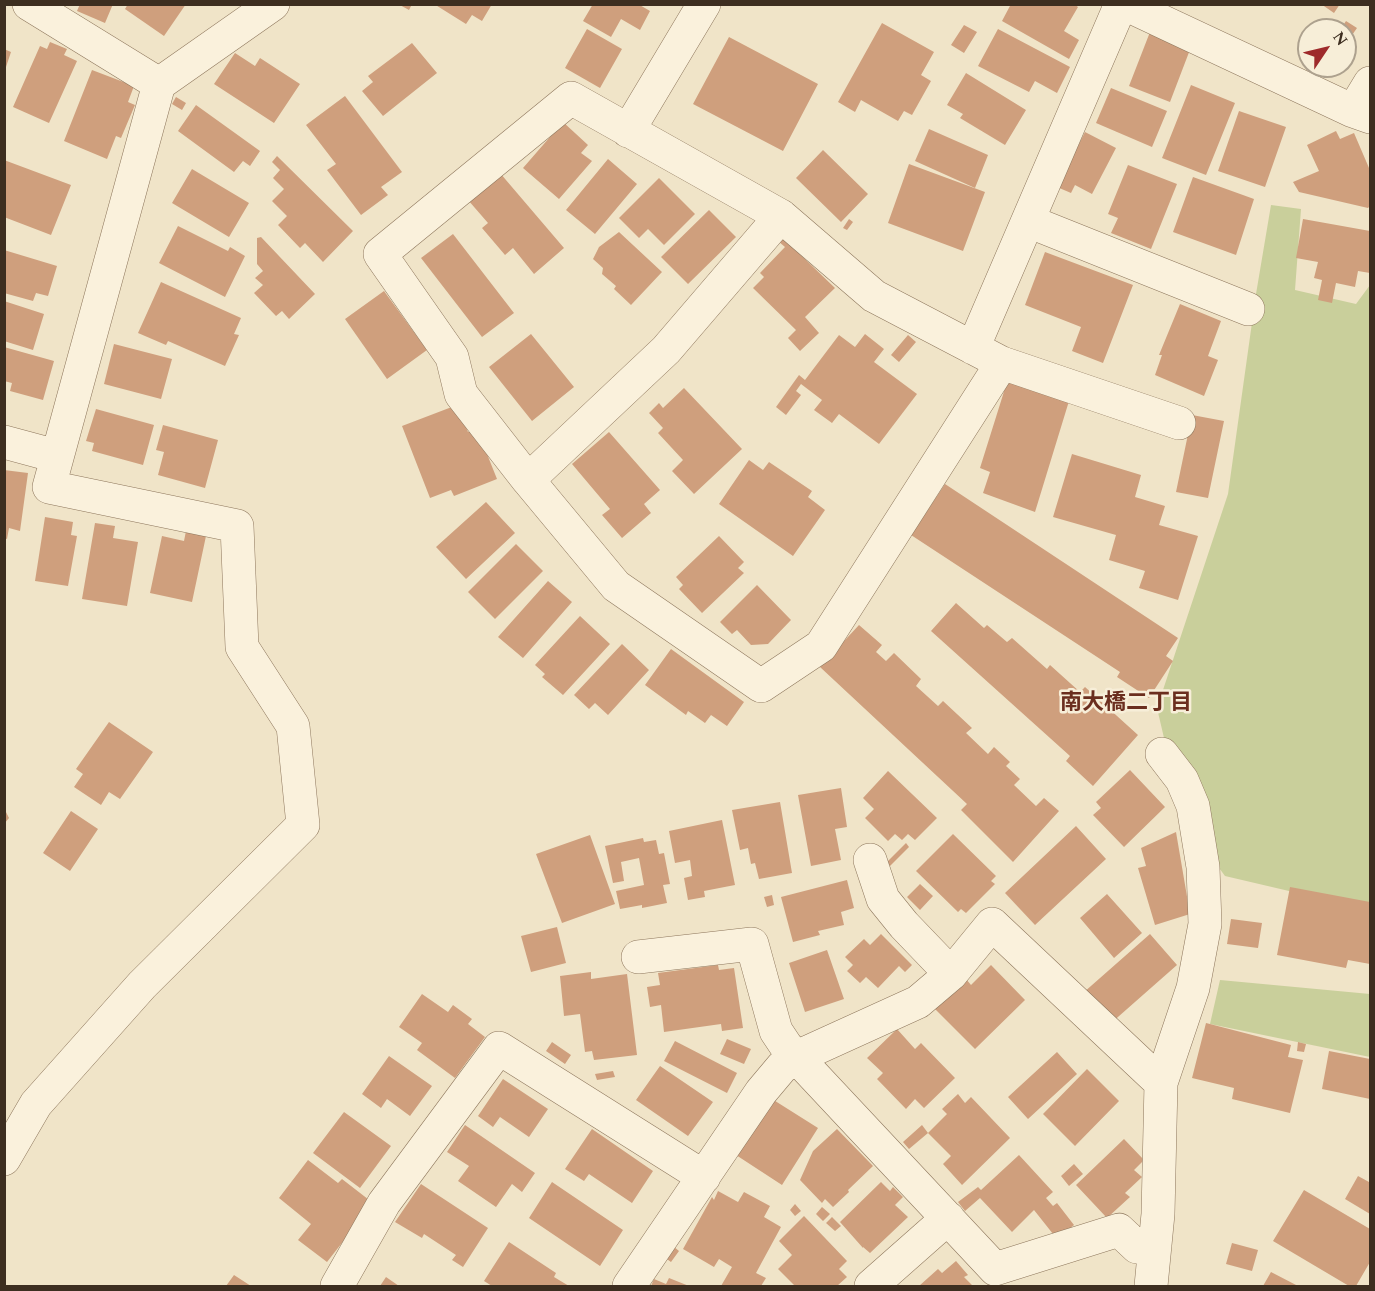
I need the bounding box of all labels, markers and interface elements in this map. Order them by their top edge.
north arrow [1297,18,1357,78]
text: N [1327,27,1354,51]
district label: 南大橋二丁目 [1060,692,1192,718]

